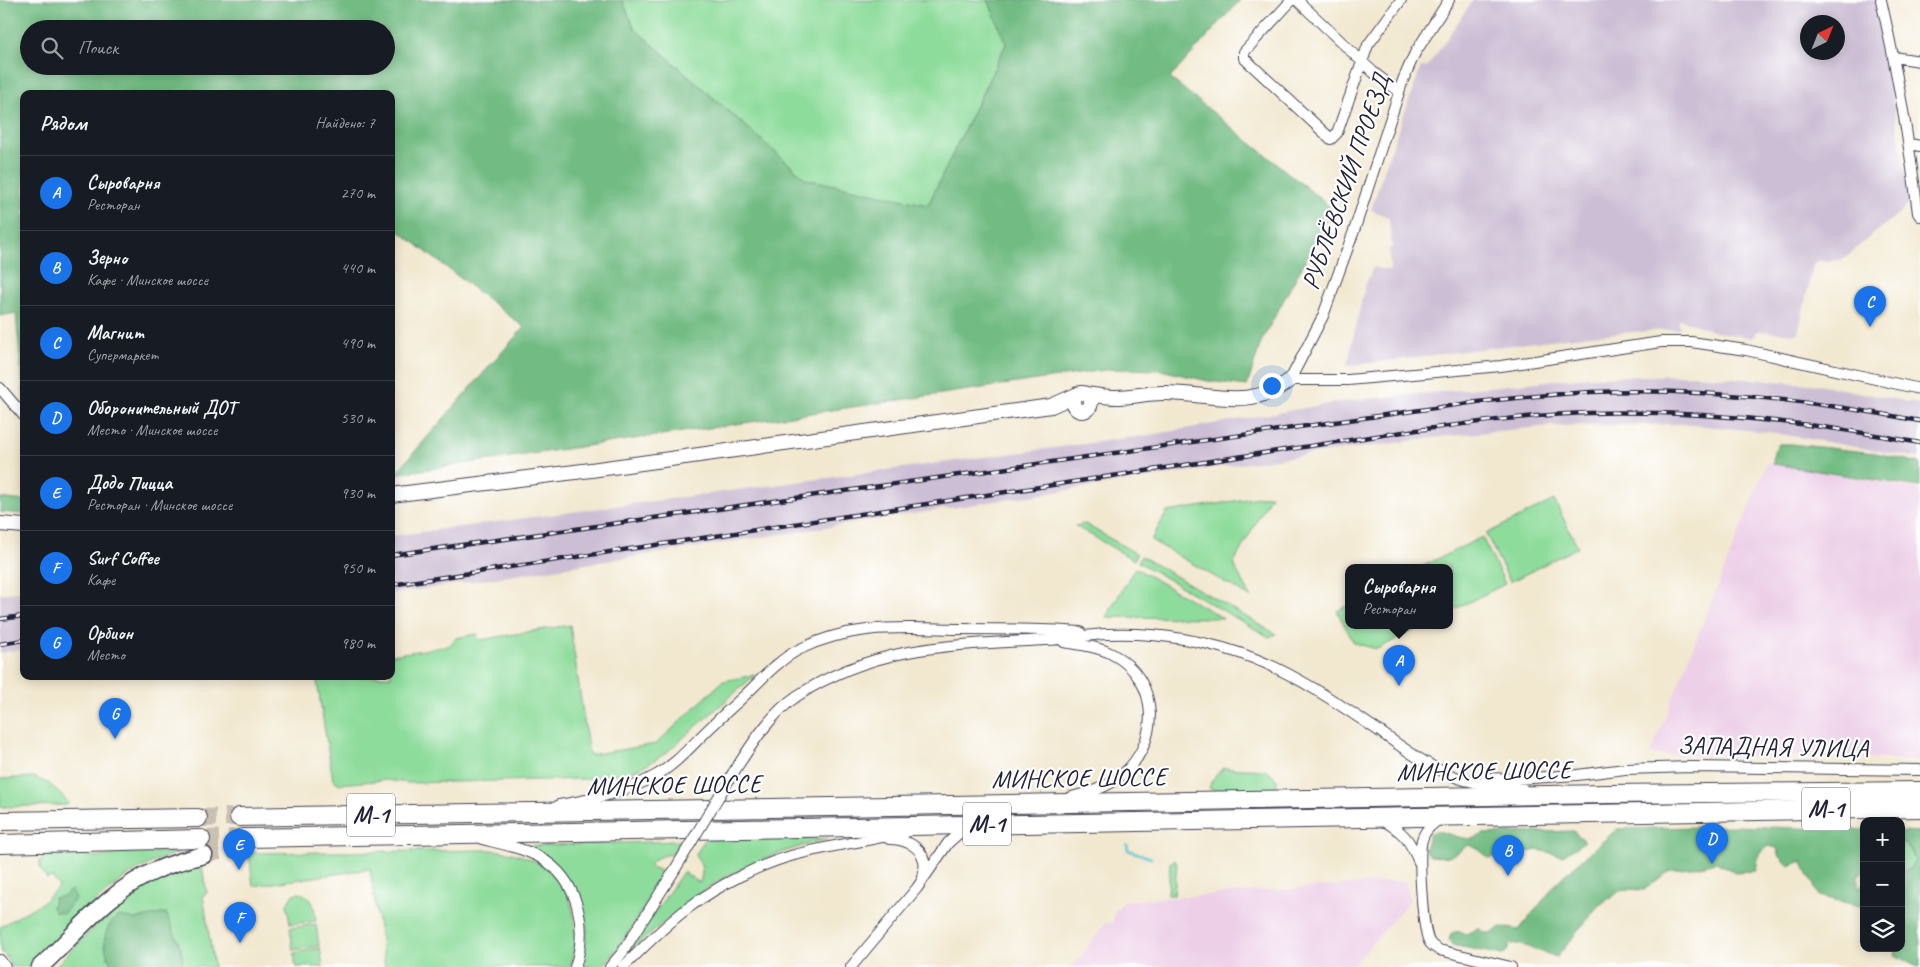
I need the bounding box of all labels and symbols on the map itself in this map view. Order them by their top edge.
north arrow [1800,15,1845,60]
street label: РУБЛЁВСКИЙ ПРОЕЗД [1294,69,1398,294]
pin: C [1854,286,1886,327]
your location [1259,373,1285,399]
pin: A [1383,645,1415,686]
pin: G [99,698,131,739]
street label: ЗАПАДНАЯ УЛИЦА [1677,729,1870,765]
street label: МИНСКОЕ ШОССЕ [1396,753,1575,789]
street label: МИНСКОЕ ШОССЕ [991,760,1170,796]
street label: МИНСКОЕ ШОССЕ [586,767,765,803]
road number: М-1 [1802,788,1850,831]
road number: М-1 [347,794,395,836]
road number: М-1 [963,802,1011,846]
pin: D [1696,823,1728,864]
pin: E [223,829,255,870]
pin: B [1492,835,1524,876]
pin: F [224,902,256,943]

